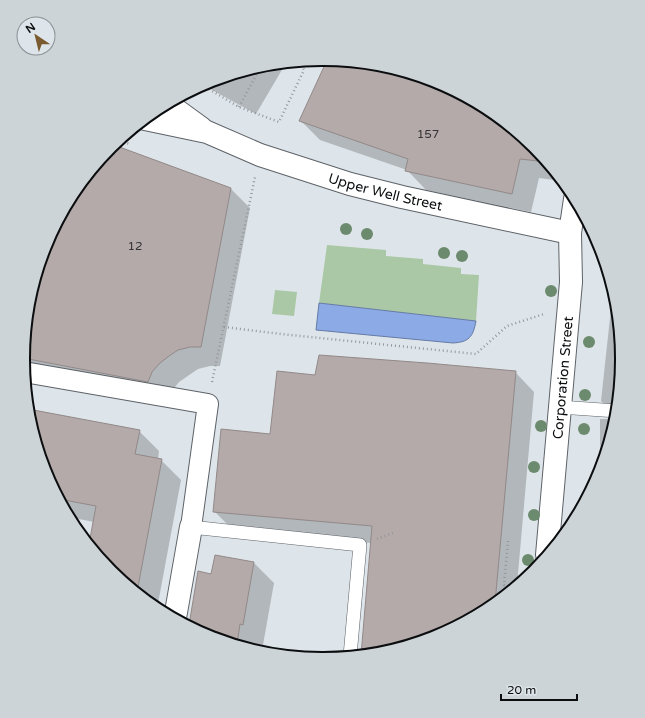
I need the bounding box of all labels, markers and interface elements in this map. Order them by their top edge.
north arrow [16,16,56,56]
text: N [23,20,38,36]
house number: 157 [417,127,439,141]
street label: Upper Well Street [326,169,445,214]
house number: 12 [127,239,143,253]
street label: Corporation Street [549,315,577,440]
scale bar [501,676,577,702]
text: 20 m [507,683,536,697]

